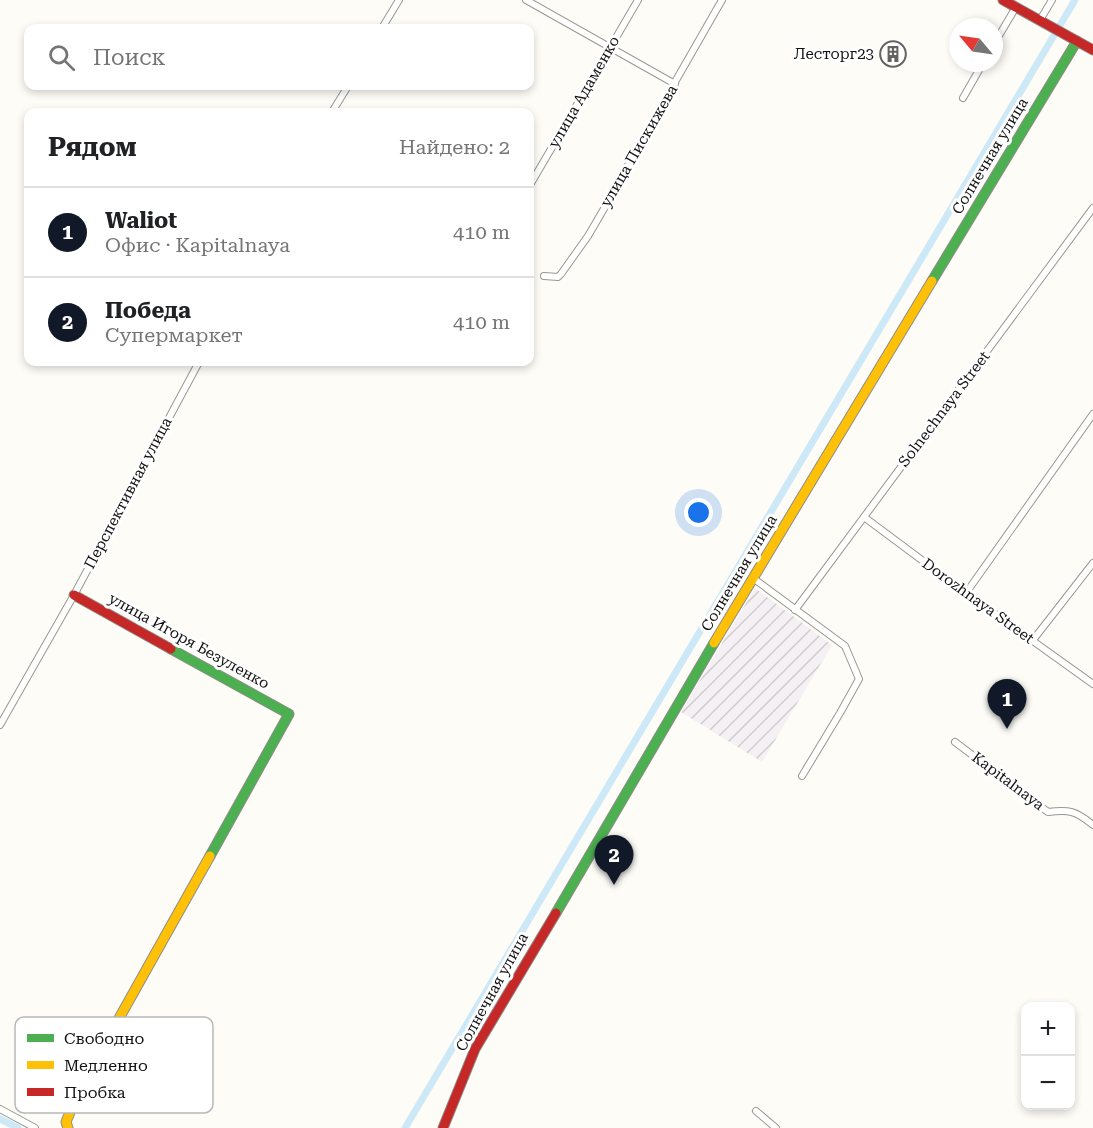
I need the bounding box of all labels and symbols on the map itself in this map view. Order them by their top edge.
north arrow [949,18,1003,72]
street label: улица Адаменко [545,33,623,151]
building icon: Лесторг23 [878,39,908,69]
place label: Лесторг23 [794,45,874,63]
street label: улица Пискижева [597,82,681,210]
street label: Солнечная улица [948,95,1032,217]
street label: Solnechnaya Street [895,347,994,470]
street label: Перспективная улица [80,414,176,572]
your location [684,498,713,527]
street label: Солнечная улица [697,512,781,634]
street label: Dorozhnaya Street [919,554,1038,648]
street label: улица Игоря Безуленко [105,589,273,693]
pin: 1 [988,680,1026,729]
street label: Kapitalnaya [968,748,1048,814]
pin: 2 [594,836,634,885]
street label: Солнечная улица [452,930,532,1054]
legend [15,1017,213,1113]
text: Свободно [64,1029,145,1048]
text: Медленно [64,1056,148,1075]
text: Пробка [64,1083,126,1102]

